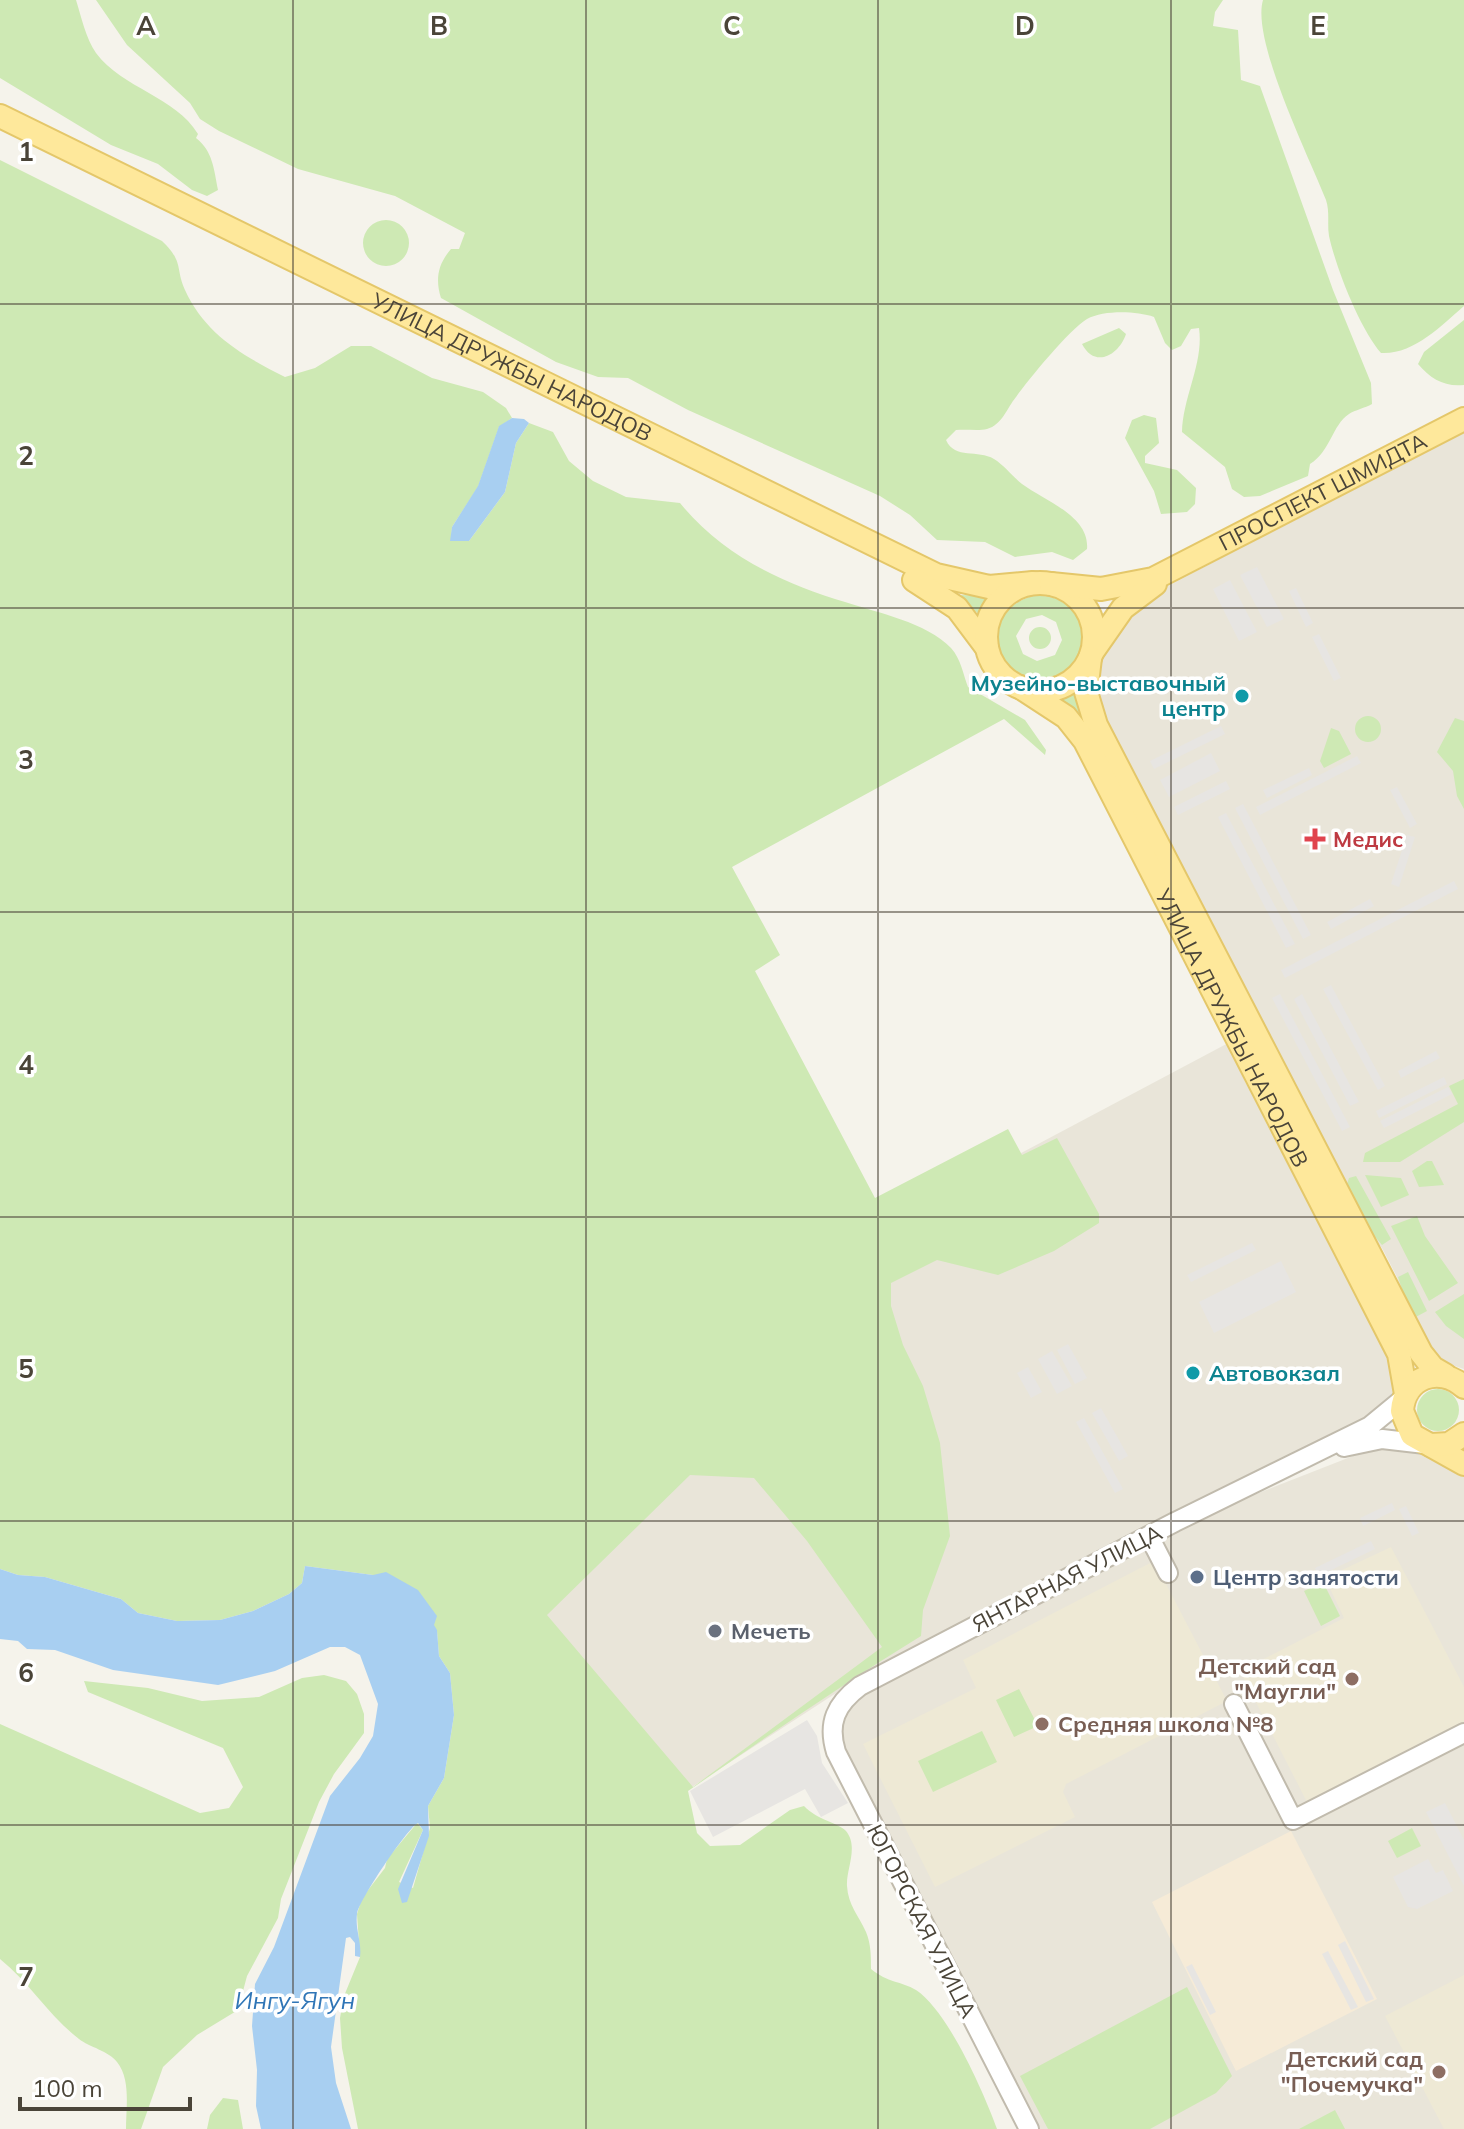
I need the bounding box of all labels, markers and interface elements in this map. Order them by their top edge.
text: A [136,9,156,42]
text: B [430,9,448,42]
text: C [723,9,741,42]
text: D [1015,9,1035,42]
text: E [1310,9,1326,42]
text: 1 [18,135,34,168]
street label: УЛИЦА ДРУЖБЫ НАРОДОВ [366,286,657,448]
street label: ПРОСПЕКТ ШМИДТА [1214,427,1431,557]
text: 2 [18,439,34,472]
place label: Музейно-выставочный центр [971,669,1226,722]
marker: Музейно-выставочный центр [1233,687,1251,705]
text: 3 [18,743,34,776]
place label: Медис [1333,825,1403,853]
marker: Медис [1304,828,1326,850]
street label: УЛИЦА ДРУЖБЫ НАРОДОВ [1149,883,1315,1172]
text: 4 [18,1048,34,1081]
text: 5 [18,1352,34,1385]
place label: Автовокзал [1209,1359,1340,1387]
marker: Автовокзал [1184,1364,1202,1382]
street label: ЯНТАРНАЯ УЛИЦА [967,1518,1167,1638]
place label: Центр занятости [1213,1563,1399,1591]
marker: Центр занятости [1188,1568,1206,1586]
place label: Мечеть [731,1617,811,1645]
marker: Мечеть [706,1622,724,1640]
place label: Детский сад "Маугли" [1199,1652,1336,1705]
text: 6 [18,1656,34,1689]
marker: Детский сад "Маугли" [1343,1670,1361,1688]
place label: Средняя школа №8 [1058,1710,1273,1738]
marker: Средняя школа №8 [1033,1715,1051,1733]
street label: ЮГОРСКАЯ УЛИЦА [861,1819,983,2023]
text: 7 [18,1960,34,1993]
water label: Ингу-Ягун [235,1985,355,2015]
place label: Детский сад "Почемучка" [1281,2045,1423,2098]
scale bar [20,2061,190,2111]
marker: Детский сад "Почемучка" [1430,2063,1448,2081]
text: 100 m [32,2073,103,2103]

